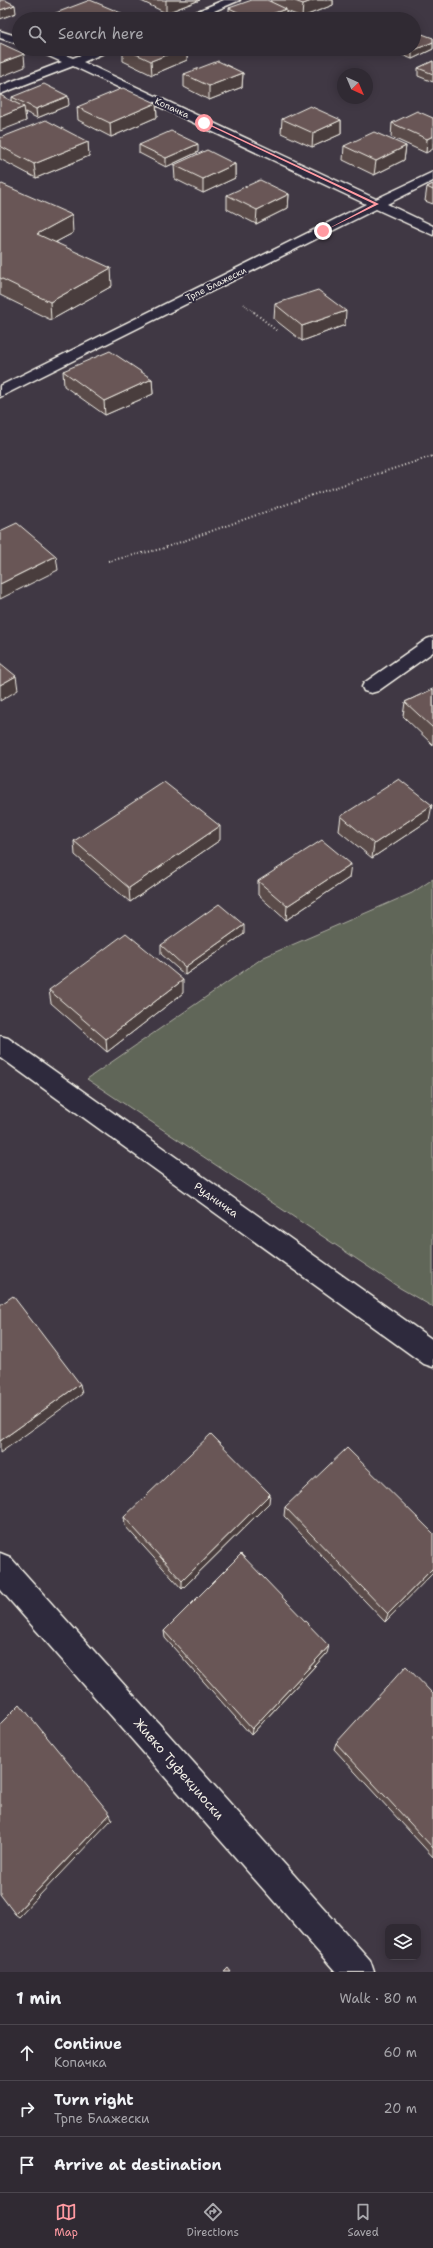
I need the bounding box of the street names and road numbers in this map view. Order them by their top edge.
street label: Копачка [153,95,191,121]
street label: Трпе Блажески [184,264,248,304]
street label: Рудничка [191,1179,241,1221]
street label: Живко Туфекџиоски [130,1715,228,1824]

